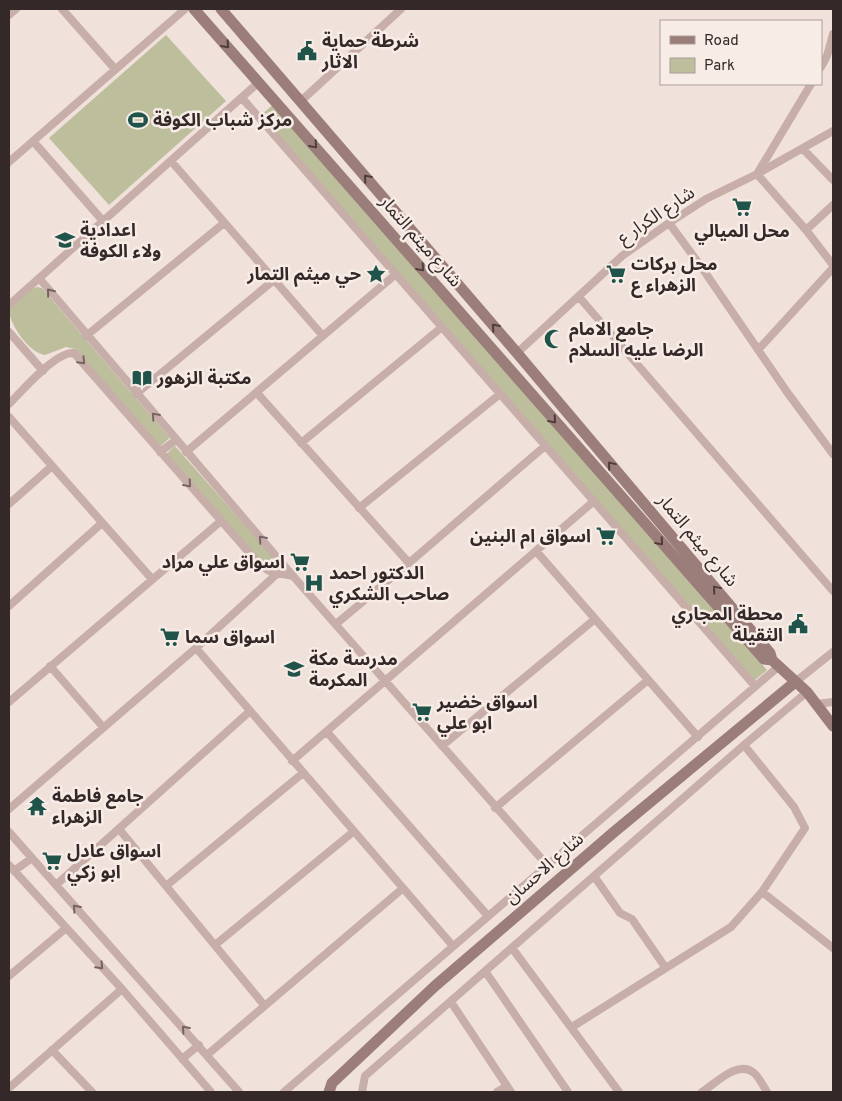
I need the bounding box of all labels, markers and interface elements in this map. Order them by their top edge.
legend [660,20,822,85]
place label: شرطة حماية الاثار [321,31,419,75]
text: Road [704,32,739,51]
one-way arrow [220,40,229,49]
public building icon: شرطة حماية الاثار [296,40,318,62]
text: Park [704,57,735,76]
sports icon: مركز شباب الكوفة [127,109,149,131]
place label: مركز شباب الكوفة [153,110,292,133]
one-way arrow [308,140,317,149]
one-way arrow [363,174,372,183]
street label: شارع الكرار ع [614,182,700,251]
street label: شارع ميثم التمار [372,190,466,293]
supermarket icon: محل الميالي [731,196,753,218]
place label: اعدادية ولاء الكوفة [80,220,161,264]
place label: محل الميالي [694,221,790,245]
school or university icon: اعدادية ولاء الكوفة [54,229,76,251]
place label: محل بركات الزهراء ع [631,254,717,298]
one-way arrow [415,262,423,271]
place icon: حي ميثم التمار [365,263,387,285]
supermarket icon: محل بركات الزهراء ع [605,263,627,285]
place label: حي ميثم التمار [246,264,361,288]
one-way arrow [47,289,56,298]
place label: جامع الامام الرضا عليه السلام [569,319,703,363]
one-way arrow [492,324,501,333]
mosque icon: جامع الامام الرضا عليه السلام [543,328,565,350]
one-way arrow [76,355,85,364]
library icon: مكتبة الزهور [131,367,153,389]
place label: مكتبة الزهور [156,368,251,391]
one-way arrow [152,413,161,422]
one-way arrow [547,414,556,423]
one-way arrow [609,462,617,471]
one-way arrow [182,478,191,487]
street label: شارع ميثم التمار [650,489,742,593]
supermarket icon: اسواق ام البنين [595,525,617,547]
place label: اسواق ام البنين [470,526,591,549]
one-way arrow [258,536,267,545]
one-way arrow [655,536,664,545]
supermarket icon: اسواق علي مراد [289,551,311,573]
place label: اسواق علي مراد [162,552,285,576]
place label: الدكتور احمد صاحب الشكري [329,563,449,608]
hospital icon: الدكتور احمد صاحب الشكري [303,572,325,594]
one-way arrow [714,586,722,595]
place label: محطة المجاري الثقيلة [671,604,783,648]
public building icon: محطة المجاري الثقيلة [787,613,809,635]
supermarket icon: اسواق سما [159,626,181,648]
place label: اسواق سما [185,627,275,650]
place label: مدرسة مكة المكرمة [309,649,398,693]
school or university icon: مدرسة مكة المكرمة [283,658,305,680]
place label: اسواق خضير ابو علي [436,692,538,737]
supermarket icon: اسواق خضير ابو علي [411,701,433,723]
place label: جامع فاطمة الزهراء [52,786,144,830]
temple icon: جامع فاطمة الزهراء [26,795,48,817]
street label: شارع الاحسان [501,828,590,911]
place label: اسواق عادل ابو زكي [67,841,161,886]
supermarket icon: اسواق عادل ابو زكي [41,850,63,872]
one-way arrow [73,904,82,913]
one-way arrow [94,960,103,969]
one-way arrow [181,1025,190,1034]

